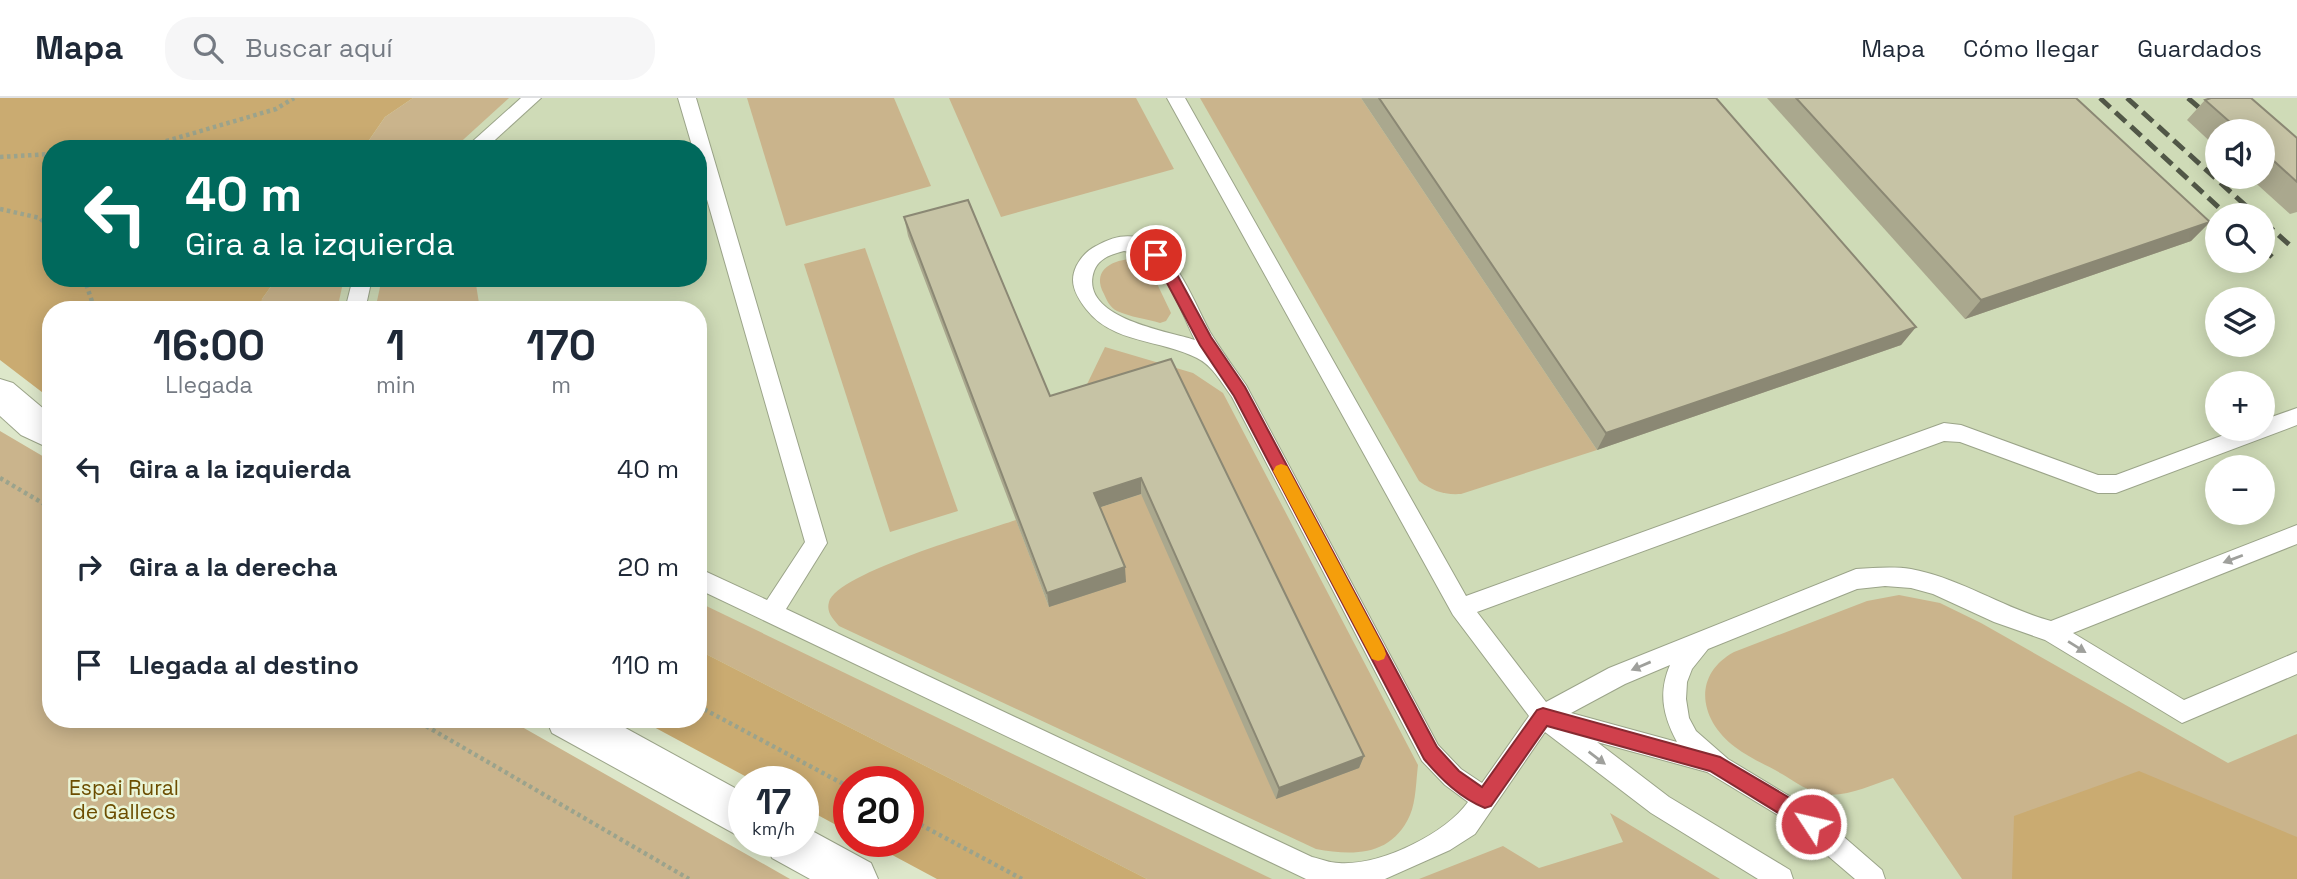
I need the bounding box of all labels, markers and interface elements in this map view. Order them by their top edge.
search box [165,17,655,80]
text: Mapa [35,27,123,69]
icon: search [189,29,227,67]
text: Buscar aquí [245,31,393,65]
text: Mapa [1861,33,1925,64]
text: Cómo llegar [1963,33,2099,64]
text: Guardados [2137,33,2262,64]
map controls [2205,119,2275,525]
button: sound [2205,119,2275,189]
text: 40 m [185,163,302,225]
icon: left [70,168,161,259]
button: search [2205,203,2275,273]
text: Gira a la izquierda [185,224,455,264]
pin [1126,225,1186,285]
icon: arrive [1137,236,1175,274]
button: layers [2205,287,2275,357]
text: 16:00 [153,319,265,372]
text: 1 [386,319,405,372]
text: 170 [527,319,596,372]
text: Llegada [165,370,253,400]
text: min [376,370,416,400]
text: m [551,370,571,400]
button: + [2205,371,2275,441]
icon: left [70,450,108,488]
text: Gira a la izquierda [129,452,351,486]
text: 40 m [617,452,679,486]
button: − [2205,455,2275,525]
icon: right [70,548,108,586]
text: Gira a la derecha [129,550,338,584]
text: 20 m [618,550,679,584]
one-way arrow [2223,553,2244,564]
one-way arrow [2068,641,2087,653]
icon: arrive [70,646,108,684]
text: Llegada al destino [129,648,359,682]
text: 110 m [612,648,679,682]
one-way arrow [1630,661,1651,672]
one-way arrow [1588,750,1606,764]
speed limit sign: 20 [833,766,924,857]
park label: Espai Rural de Gallecs [69,774,179,825]
text: 17 [756,780,791,824]
position arrow [1774,787,1848,861]
text: km/h [752,817,795,840]

